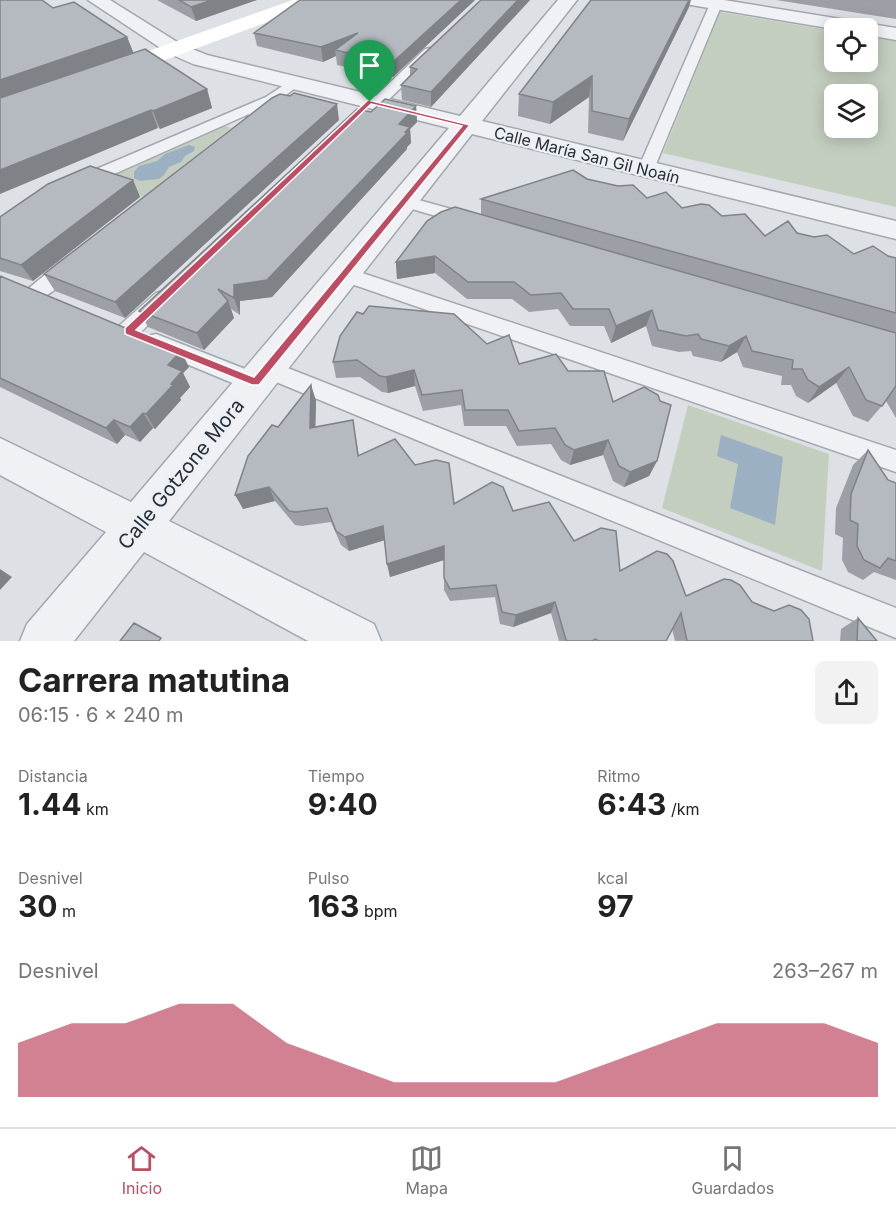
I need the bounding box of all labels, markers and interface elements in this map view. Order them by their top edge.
map controls [824,18,878,138]
button: locate [824,18,878,72]
pin [344,40,395,102]
icon: arrive [353,49,386,82]
button: layers [824,84,878,138]
street label: Calle María San Gil Noaín [492,122,682,188]
street label: Calle Gotzone Mora [113,394,249,554]
text: Carrera matutina [18,660,290,700]
button: share [815,661,878,724]
text: 06:15 · 6 × 240 m [18,703,184,727]
text: Distancia [18,766,88,786]
text: Tiempo [308,766,365,786]
text: Ritmo [597,766,640,786]
text: 1.44 [18,786,82,822]
text: 9:40 [308,786,378,822]
text: 6:43 [597,786,666,822]
text: km [82,799,109,819]
text: /km [666,799,700,819]
text: Desnivel [18,868,83,888]
text: Pulso [308,868,349,888]
text: kcal [597,868,628,888]
text: 30 [18,888,58,924]
text: 163 [308,888,359,924]
text: 97 [597,888,634,924]
text: m [58,901,76,921]
text: bpm [359,901,398,921]
text: Desnivel [18,959,99,983]
text: 263–267 m [772,959,878,983]
tab: Inicio [122,1142,162,1198]
tab: Mapa [406,1142,448,1198]
tab: Guardados [691,1142,774,1198]

